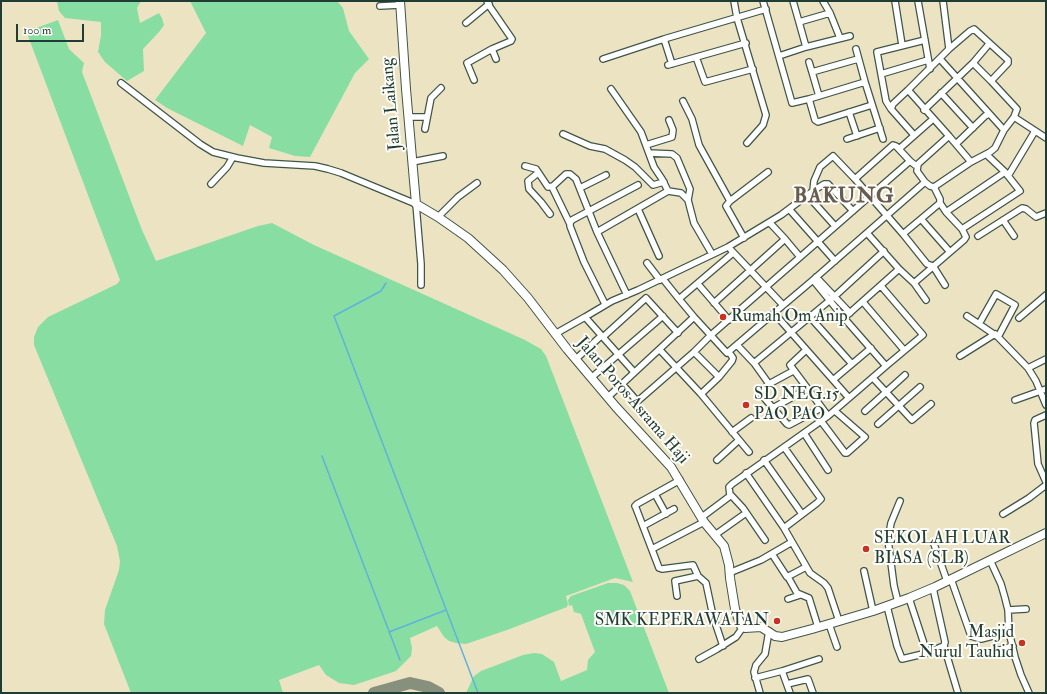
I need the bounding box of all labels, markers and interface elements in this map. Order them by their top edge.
scale bar [18,16,86,42]
text: 100 m [23,23,51,38]
street label: Jalan Laikang [378,57,406,151]
district label: BAKUNG [793,184,895,210]
place label: Rumah Om Anip [731,307,848,327]
marker: Rumah Om Anip [718,312,728,322]
street label: Jalan Poros Asrama Haji [571,333,693,469]
place label: SD NEG.15 PAO PAO [754,385,839,425]
marker: SD NEG.15 PAO PAO [741,400,751,410]
place label: SEKOLAH LUAR BIASA (SLB) [874,529,1010,569]
marker: SEKOLAH LUAR BIASA (SLB) [861,544,871,554]
place label: SMK KEPERAWATAN [595,611,769,631]
marker: SMK KEPERAWATAN [772,616,782,626]
place label: Masjid Nurul Tauhid [919,623,1014,663]
marker: Masjid Nurul Tauhid [1017,638,1027,648]

